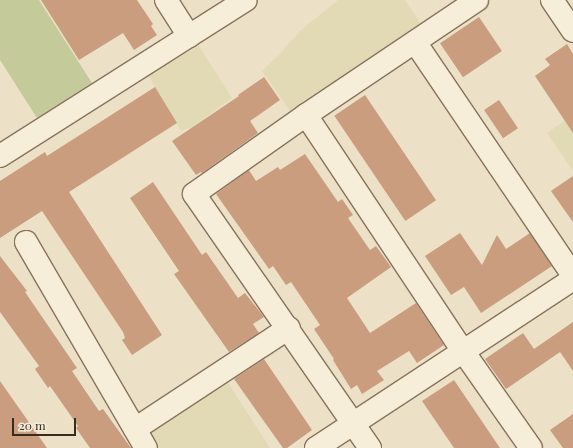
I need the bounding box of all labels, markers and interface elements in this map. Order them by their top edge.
scale bar [14,410,78,436]
text: 20 m [19,417,46,433]

